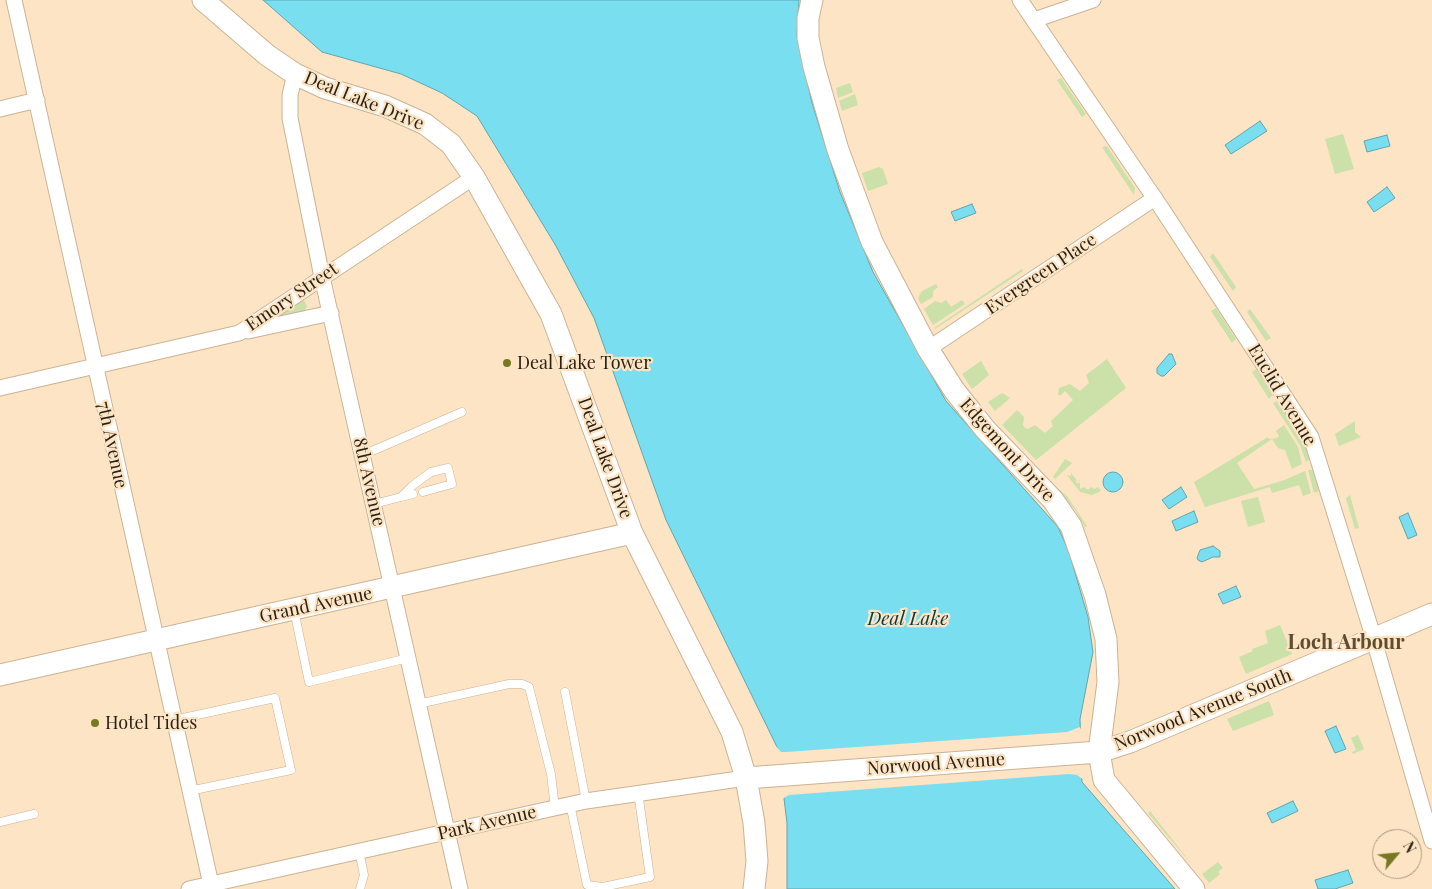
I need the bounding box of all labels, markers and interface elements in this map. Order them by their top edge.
street label: Deal Lake Drive [301,67,427,135]
street label: Evergreen Place [981,229,1101,319]
street label: Emory Street [242,258,342,336]
street label: Euclid Avenue [1243,340,1321,450]
place label: Deal Lake Tower [517,352,651,374]
marker: Deal Lake Tower [501,357,513,369]
street label: Deal Lake Drive [573,394,637,522]
street label: Edgemont Drive [955,394,1059,506]
street label: 7th Avenue [92,400,132,490]
street label: 8th Avenue [348,436,390,528]
street label: Grand Avenue [258,583,374,627]
water label: Deal Lake [868,608,948,630]
district label: Loch Arbour [1287,631,1405,655]
street label: Norwood Avenue South [1111,664,1295,756]
place label: Hotel Tides [105,712,197,734]
marker: Hotel Tides [89,717,101,729]
street label: Norwood Avenue [866,748,1006,780]
street label: Park Avenue [435,801,539,845]
north arrow [1372,829,1422,879]
text: N [1399,838,1421,856]

